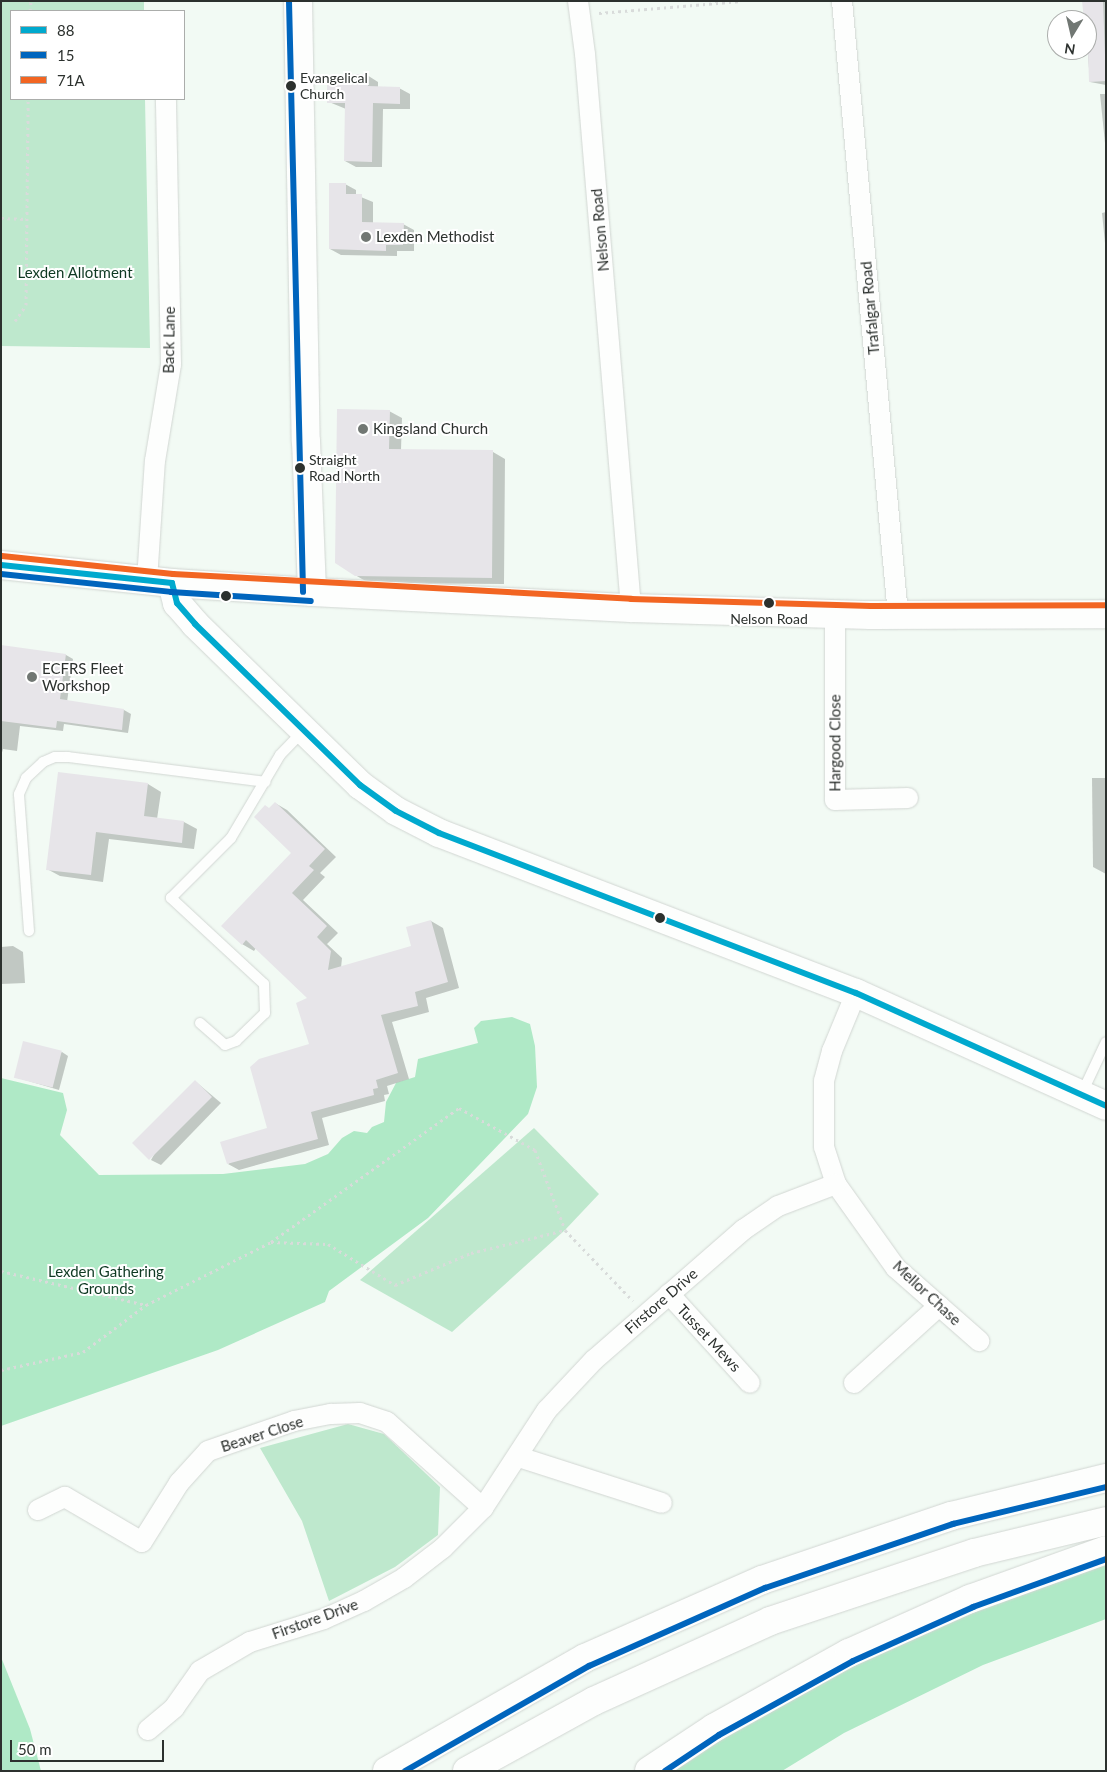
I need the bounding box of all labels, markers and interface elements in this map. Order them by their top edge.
legend [10,10,185,100]
north arrow [1047,10,1097,60]
text: 88 [57,21,74,39]
text: N [1063,40,1076,59]
text: 15 [57,46,74,64]
place label: Evangelical Church [300,70,368,102]
text: 71A [57,71,85,89]
marker: Evangelical Church [286,81,296,91]
street label: Nelson Road [587,188,613,272]
place label: Lexden Methodist [376,228,494,246]
marker: Lexden Methodist [360,231,372,243]
street label: Trafalgar Road [857,260,883,356]
park label: Lexden Allotment [17,264,133,282]
street label: Back Lane [159,306,179,374]
place label: Kingsland Church [373,420,488,438]
marker: Kingsland Church [357,423,369,435]
place label: Straight Road North [309,452,380,484]
marker: Straight Road North [295,463,305,473]
unlabelled marker [221,591,231,601]
marker: Nelson Road [764,598,774,608]
place label: Nelson Road [730,611,808,627]
place label: ECFRS Fleet Workshop [42,659,123,694]
marker: ECFRS Fleet Workshop [26,671,38,683]
street label: Hargood Close [826,694,844,792]
unlabelled marker [655,913,665,923]
street label: Mellor Chase [889,1257,965,1329]
park label: Lexden Gathering Grounds [48,1262,164,1297]
street label: Firstore Drive [621,1265,701,1337]
street label: Tusset Mews [673,1301,745,1375]
street label: Beaver Close [218,1412,306,1456]
street label: Firstore Drive [269,1595,361,1643]
scale bar [12,1730,166,1762]
text: 50 m [18,1740,52,1758]

